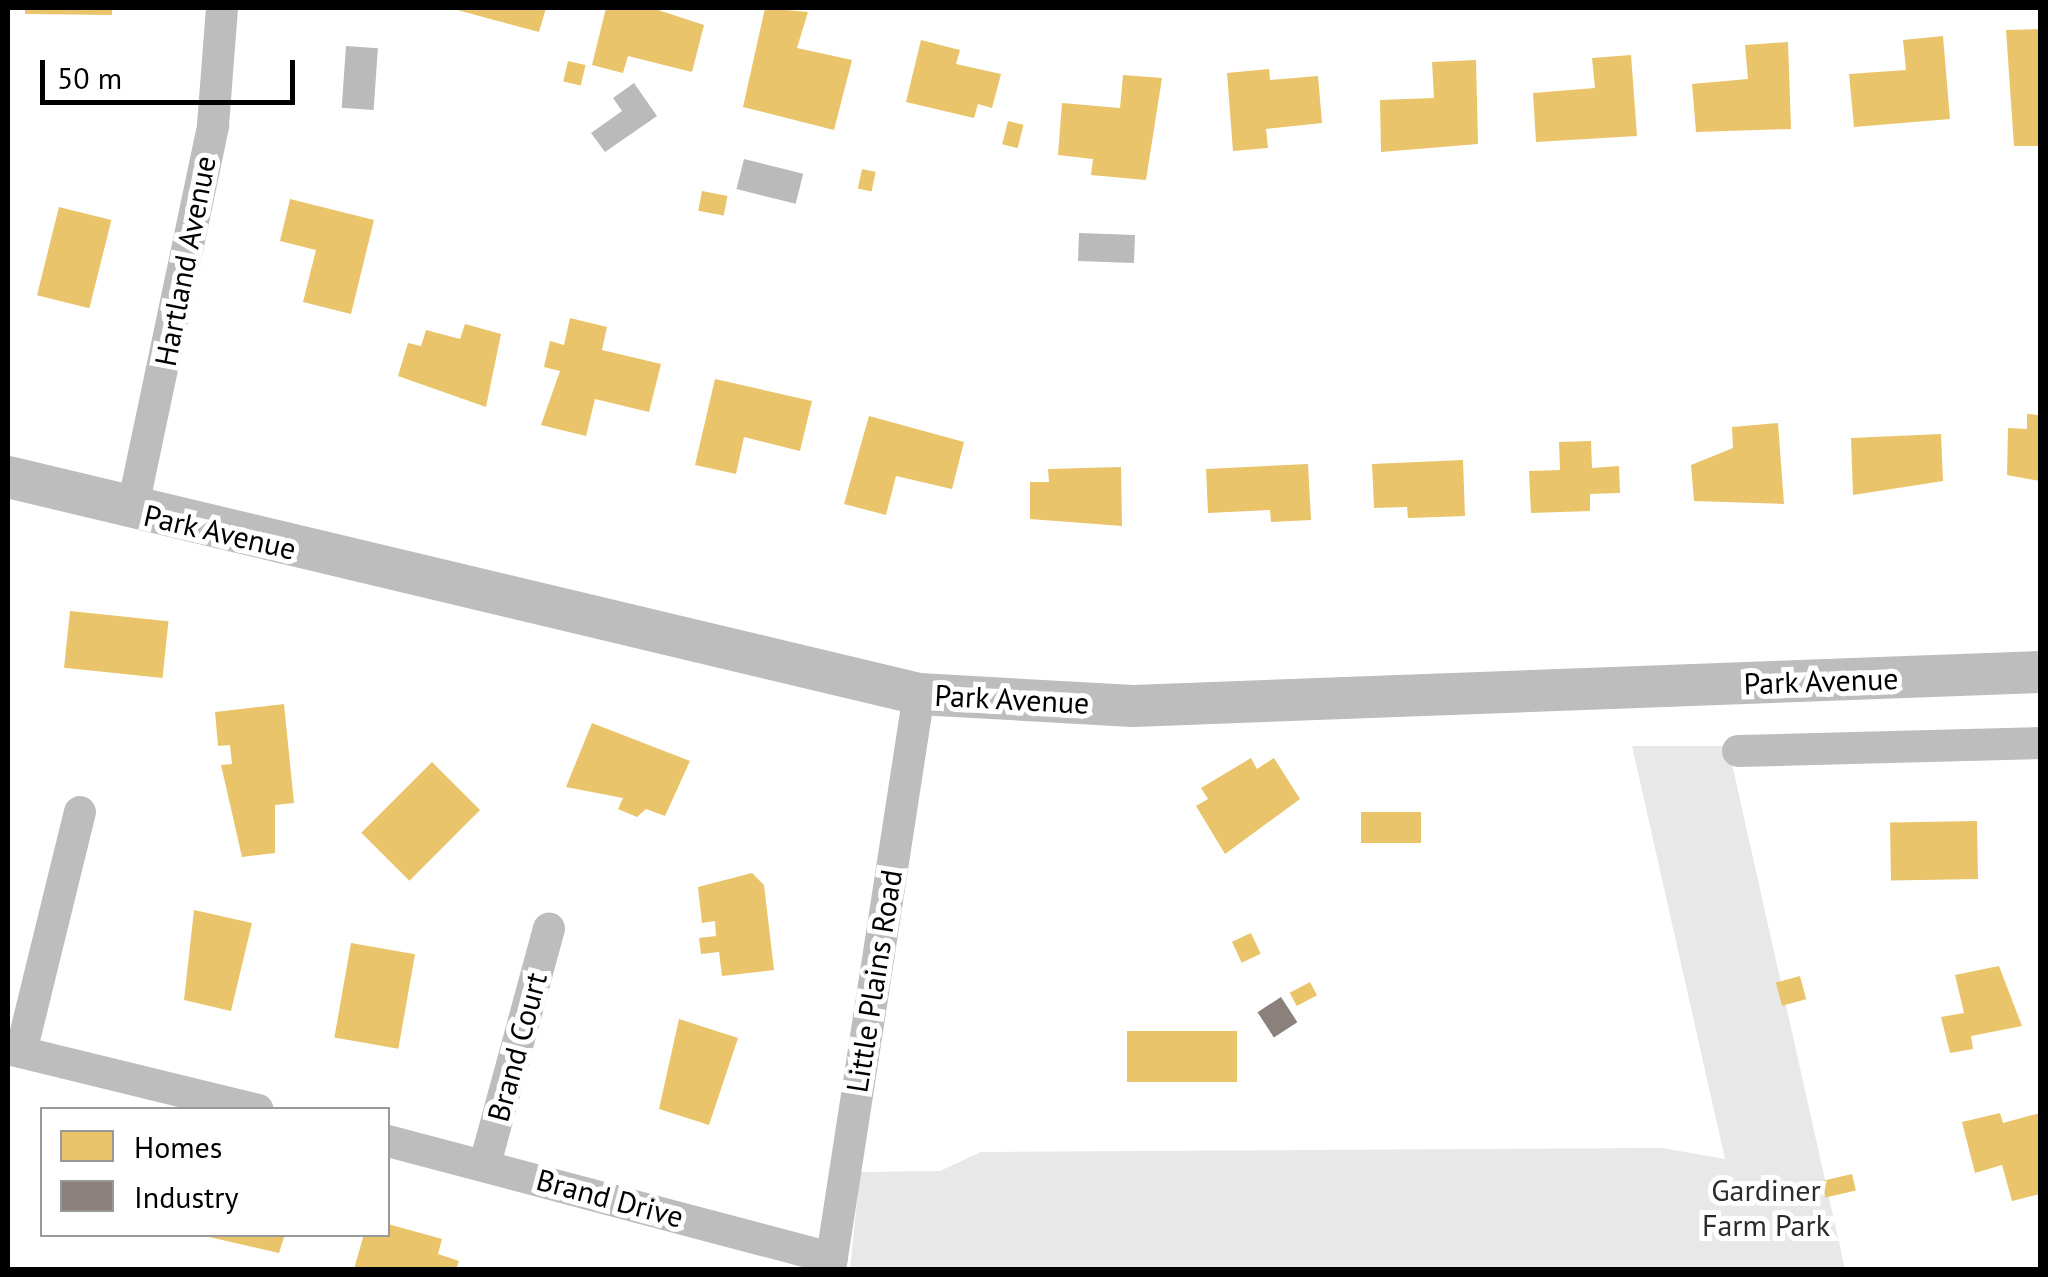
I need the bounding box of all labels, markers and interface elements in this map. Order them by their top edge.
scale bar [45,40,300,102]
text: 50 m [57,58,122,97]
street label: Hartland Avenue [147,152,223,370]
street label: Park Avenue [140,497,300,567]
street label: Park Avenue [1742,660,1900,702]
street label: Park Avenue [933,677,1091,721]
street label: Little Plains Road [839,867,909,1095]
street label: Brand Court [480,969,554,1125]
legend [40,1107,390,1237]
text: Homes [134,1127,222,1166]
street label: Brand Drive [533,1161,687,1235]
park label: Gardiner Farm Park [1702,1172,1830,1242]
text: Industry [134,1177,238,1216]

